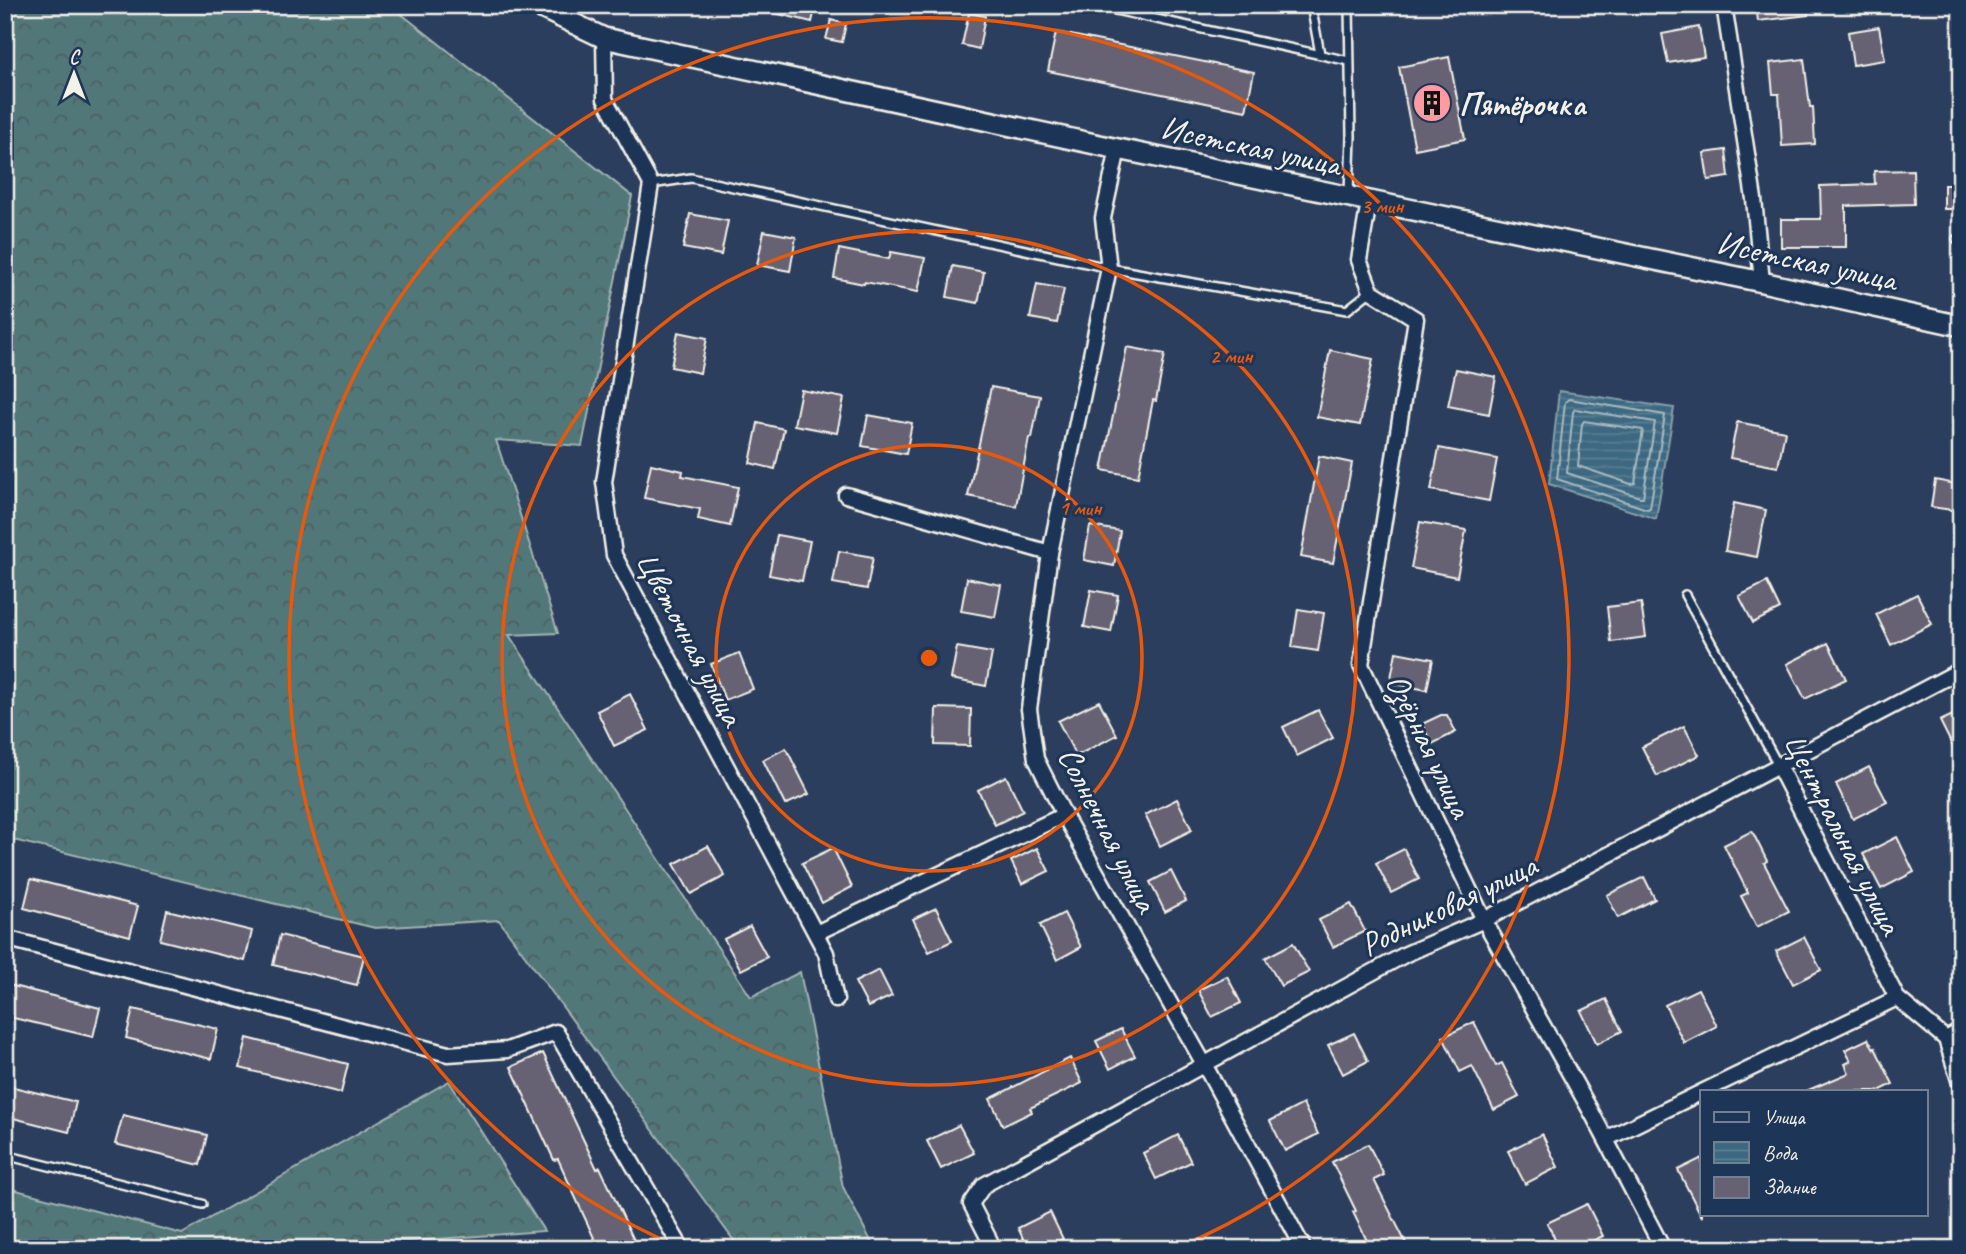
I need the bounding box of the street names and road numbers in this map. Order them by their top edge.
street label: Исетская улица [1157,106,1347,186]
street label: Исетская улица [1713,221,1903,301]
street label: Цветочная улица [627,544,755,735]
street label: Озёрная улица [1376,666,1483,826]
street label: Центральная улица [1774,725,1913,944]
street label: Солнечная улица [1049,740,1169,921]
street label: Родниковая улица [1353,843,1545,966]

